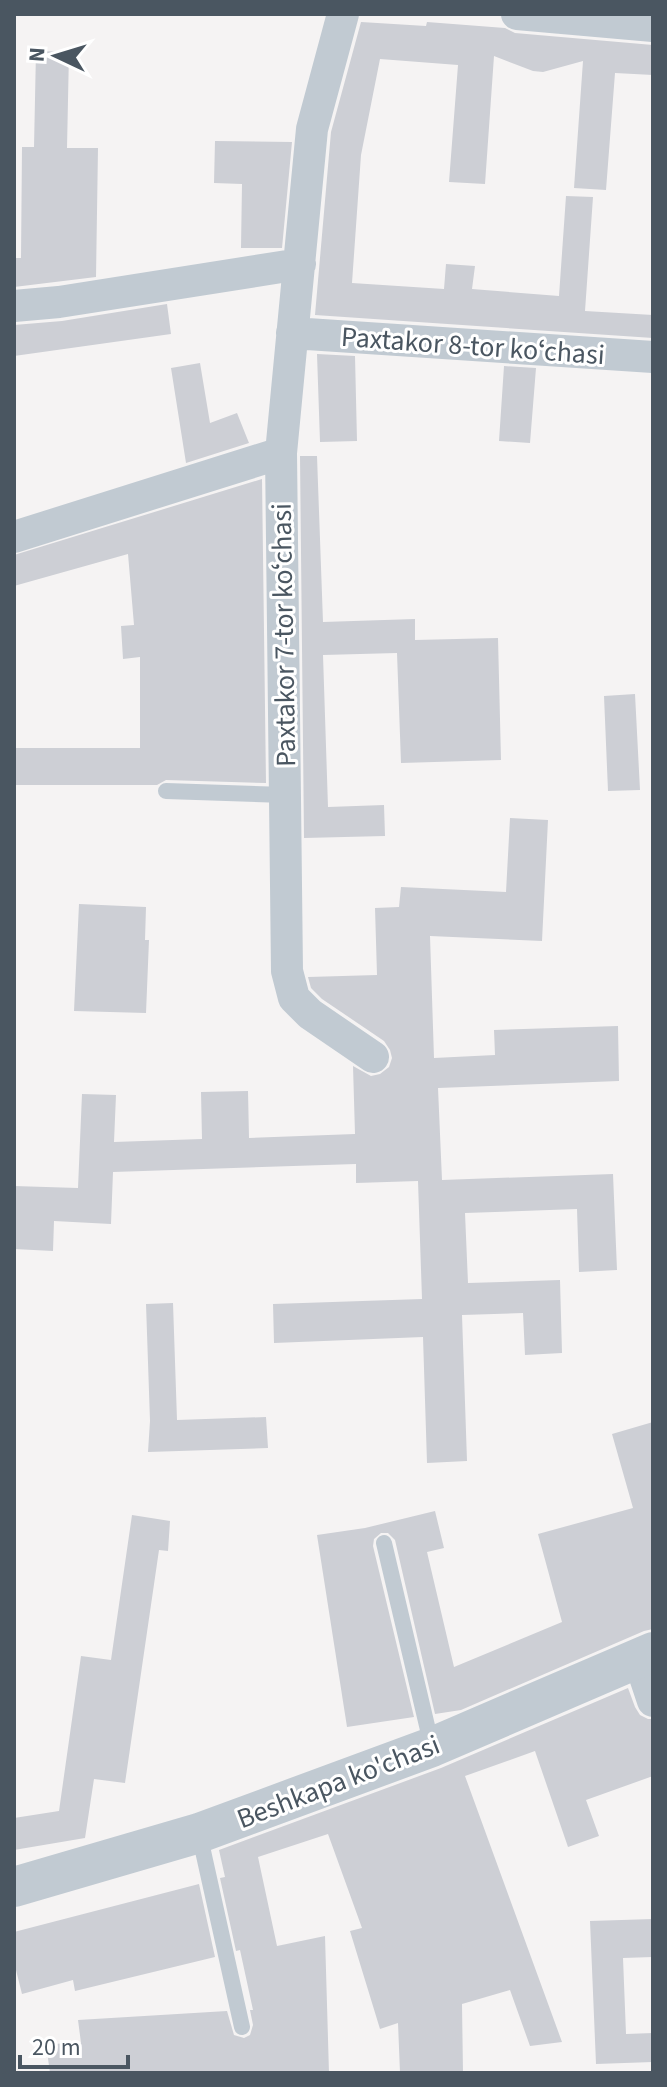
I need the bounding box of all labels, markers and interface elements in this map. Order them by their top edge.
north arrow [16,16,96,96]
text: N [21,46,54,63]
street label: Paxtakor 8-tor koʻchasi [340,317,606,375]
street label: Paxtakor 7-tor koʻchasi [262,503,306,767]
street label: Beshkapa ko'chasi [231,1725,446,1839]
scale bar [20,2019,128,2069]
text: 20 m [32,2030,81,2065]

